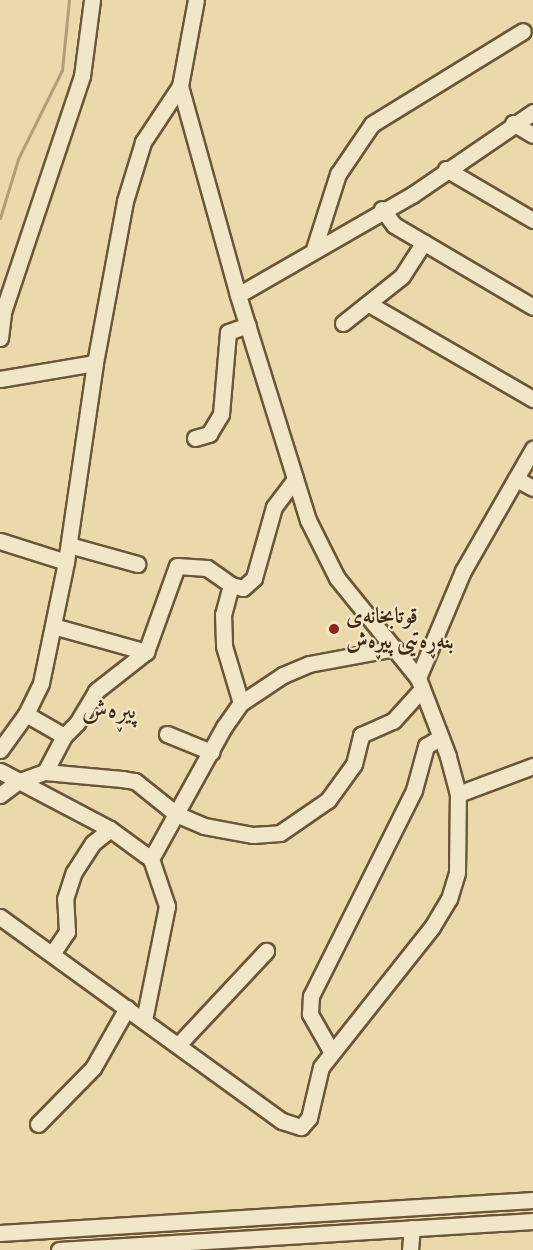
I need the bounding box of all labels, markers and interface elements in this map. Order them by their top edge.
place label: قوتابخانەی بنەڕەتیی پیڕەش [346,603,454,654]
marker: قوتابخانەی بنەڕەتیی پیڕەش [327,622,341,636]
district label: پیڕەش [82,695,136,727]

